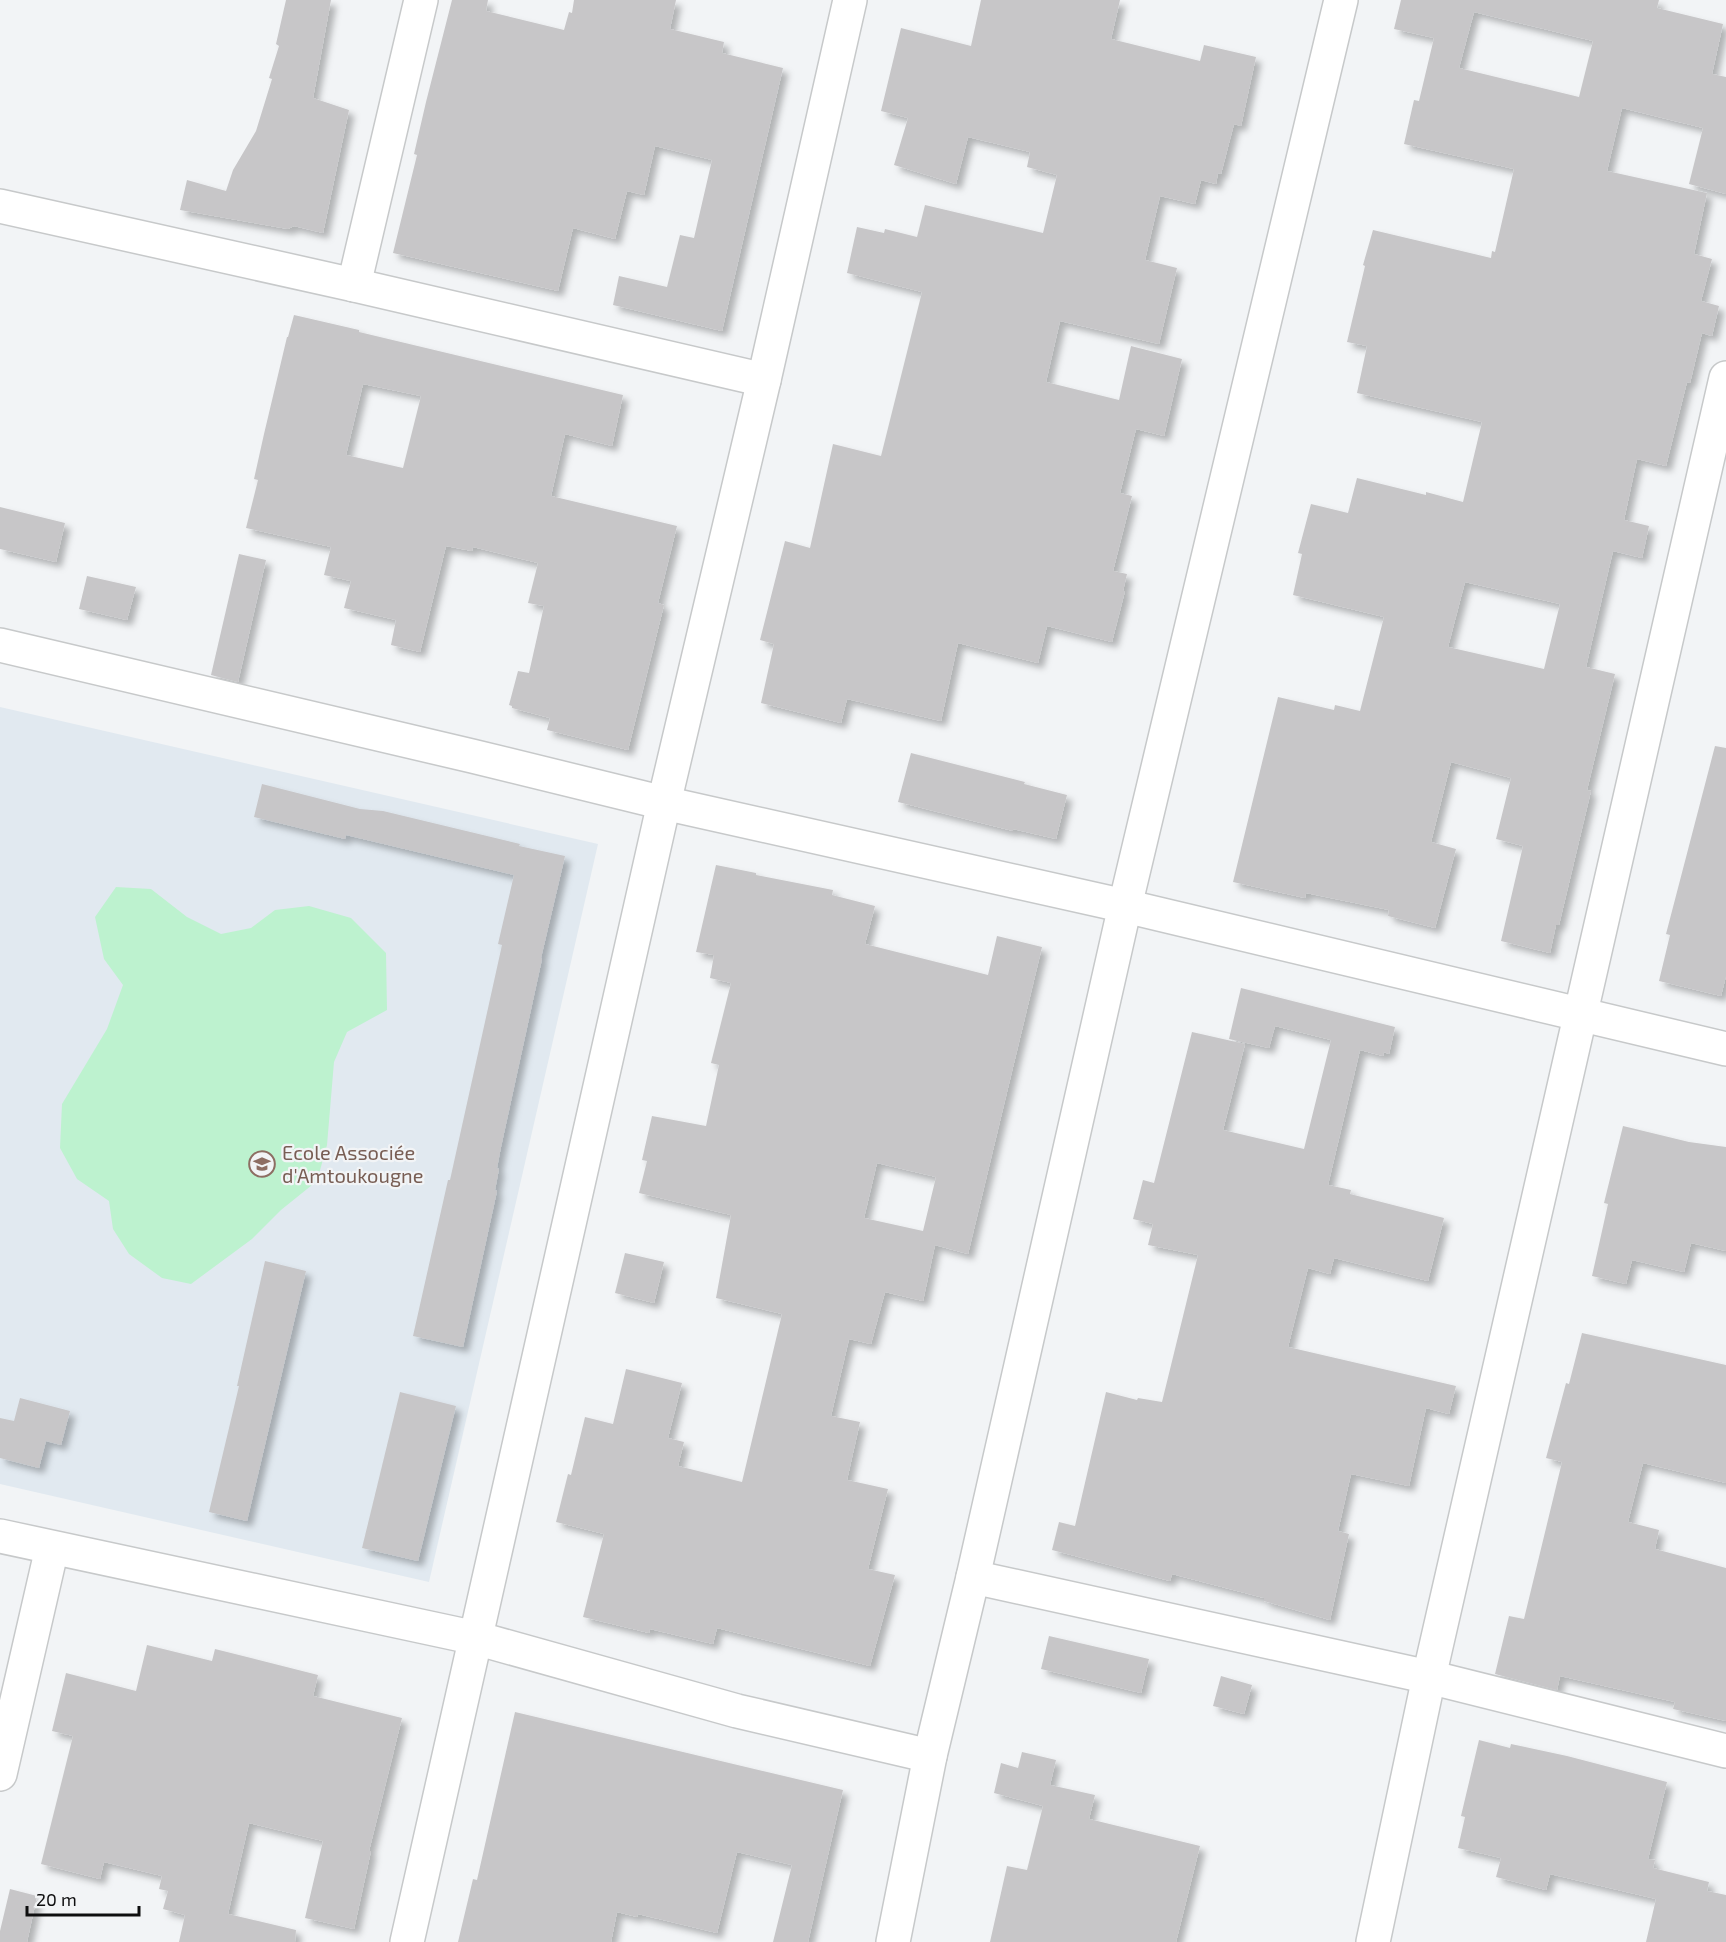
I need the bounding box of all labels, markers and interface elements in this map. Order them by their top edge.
place label: Ecole Associée d'Amtoukougne [282,1140,423,1187]
school or university icon: Ecole Associée d'Amtoukougne [247,1149,277,1179]
scale bar [27,1879,140,1917]
text: 20 m [36,1888,77,1910]

